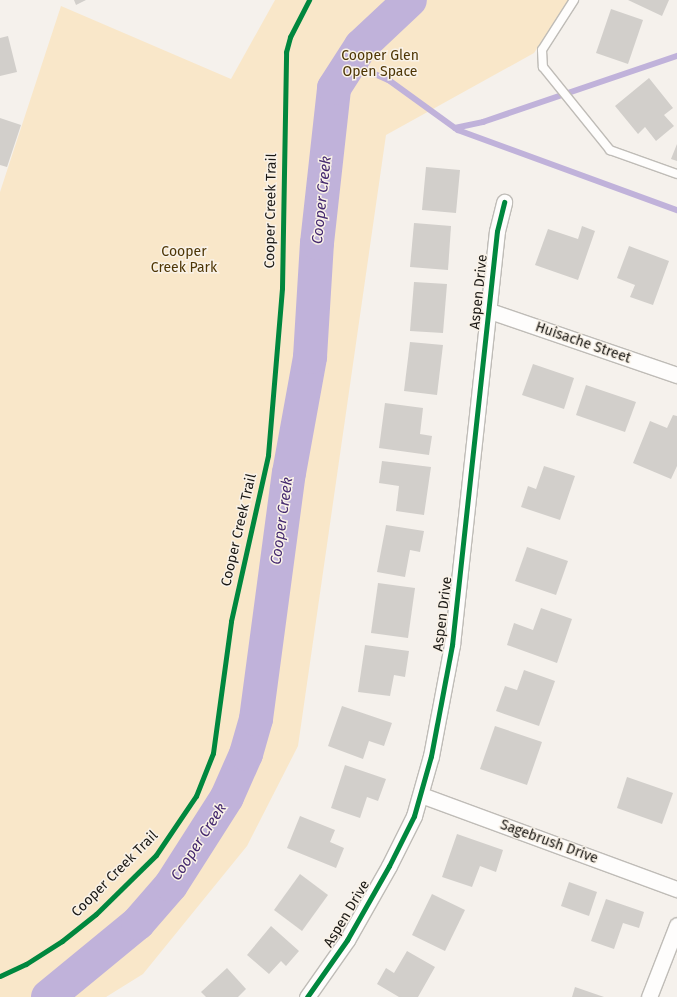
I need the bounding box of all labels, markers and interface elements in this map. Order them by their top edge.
park label: Cooper Glen Open Space [341,48,419,80]
street label: Cooper Creek Trail [262,153,280,269]
water label: Cooper Creek [308,155,336,245]
park label: Cooper Creek Park [151,244,217,276]
street label: Aspen Drive [467,254,491,330]
street label: Huisache Street [533,319,633,367]
street label: Cooper Creek Trail [218,472,260,588]
water label: Cooper Creek [267,476,297,566]
street label: Aspen Drive [430,576,456,652]
water label: Cooper Creek [167,800,231,884]
street label: Sagebrush Drive [498,817,600,867]
street label: Cooper Creek Trail [68,827,162,921]
street label: Aspen Drive [320,877,374,951]

